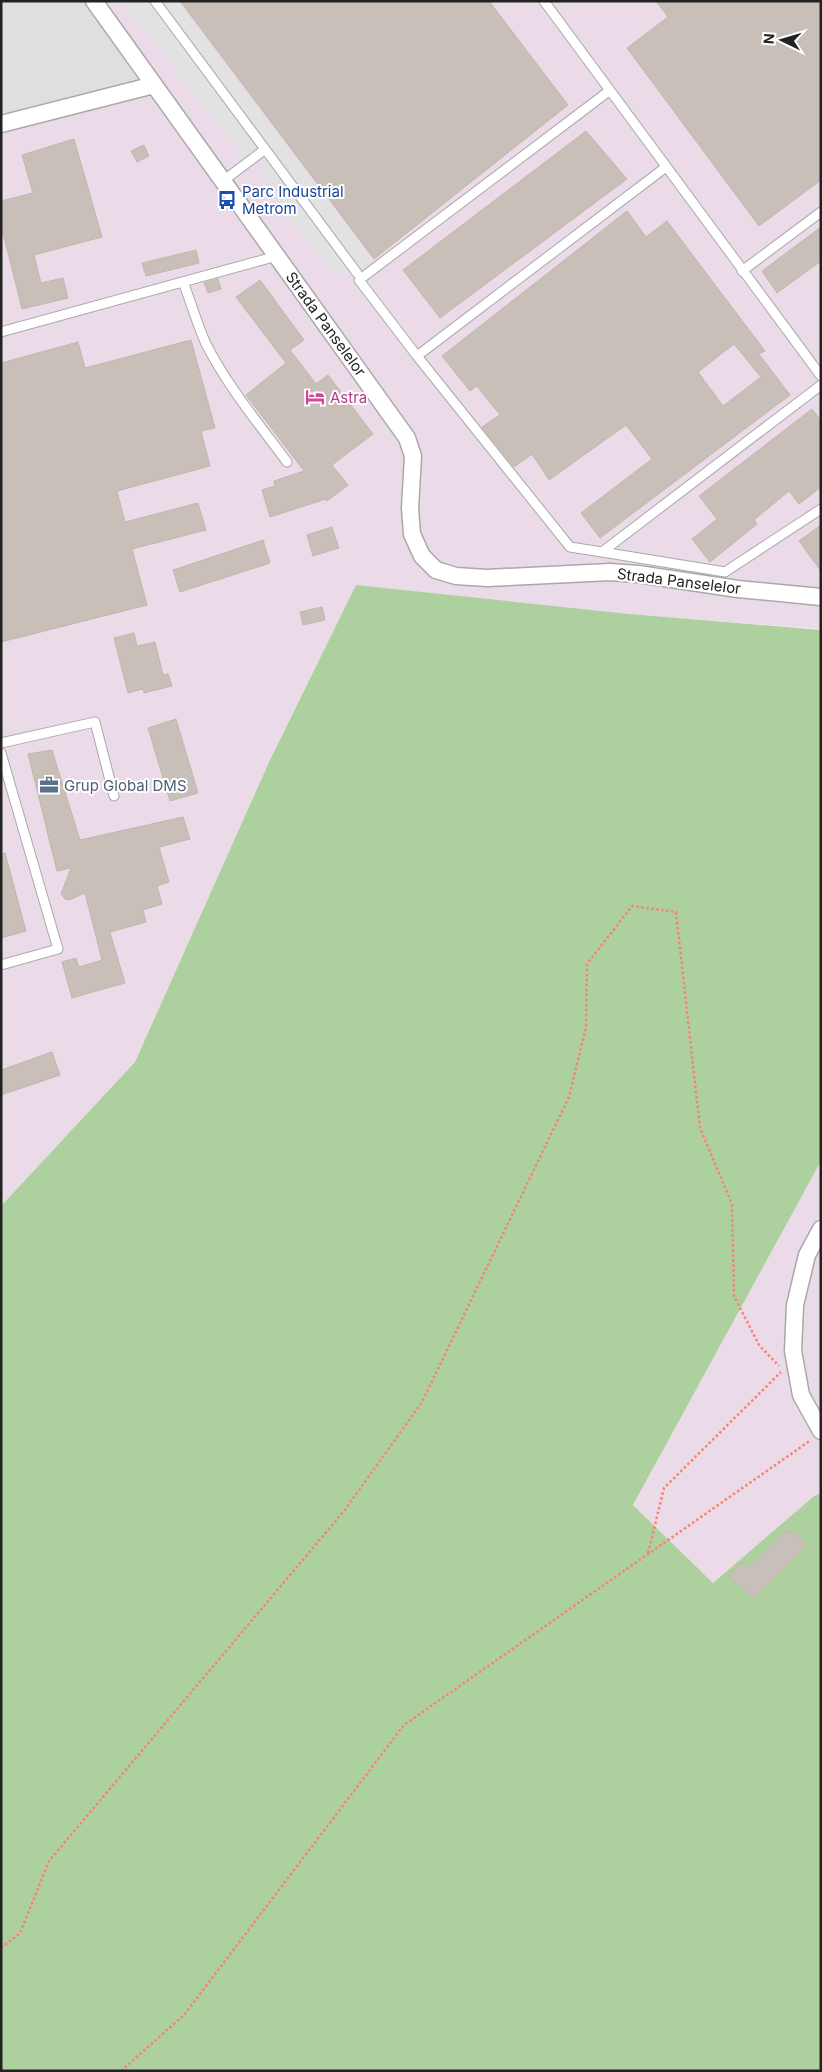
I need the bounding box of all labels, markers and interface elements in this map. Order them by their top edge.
north arrow [757,15,807,65]
text: N [760,33,777,45]
place label: Parc Industrial Metrom [242,182,344,218]
bus stop icon: Parc Industrial Metrom [216,189,238,211]
street label: Strada Panselelor [282,268,371,380]
hotel icon: Astra [304,386,326,408]
place label: Astra [330,388,367,407]
street label: Strada Panselelor [616,564,742,598]
office icon: Grup Global DMS [38,774,60,796]
place label: Grup Global DMS [64,776,187,795]

